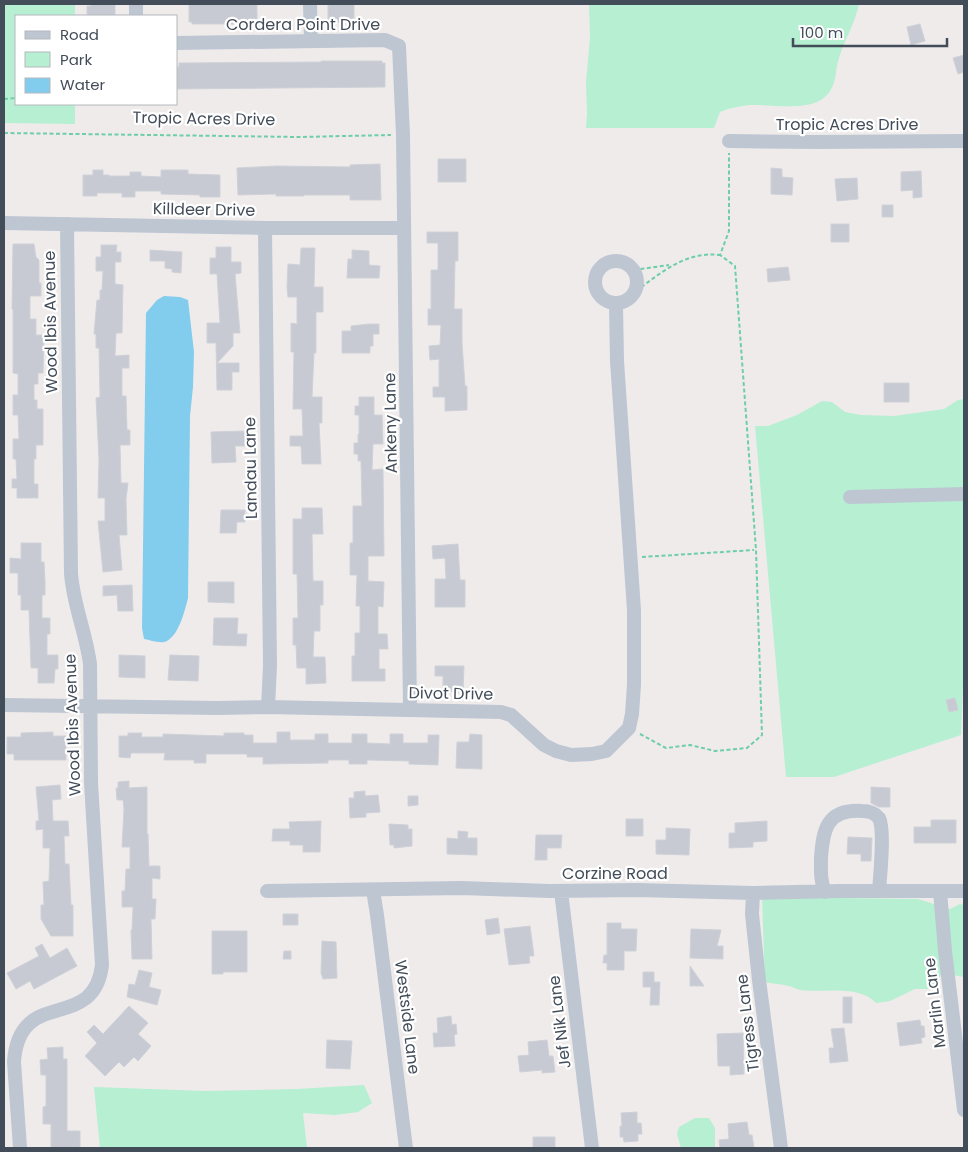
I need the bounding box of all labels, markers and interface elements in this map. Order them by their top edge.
street label: Cordera Point Drive [226,13,380,36]
legend [15,15,178,105]
scale bar [793,15,947,47]
text: 100 m [800,22,843,43]
text: Road [60,24,99,45]
text: Park [60,49,92,70]
text: Water [60,74,106,95]
street label: Tropic Acres Drive [132,106,276,131]
street label: Tropic Acres Drive [776,113,918,136]
street label: Killdeer Drive [153,197,255,222]
street label: Wood Ibis Avenue [38,250,63,393]
street label: Ankeny Lane [378,372,403,473]
street label: Landau Lane [238,417,263,519]
street label: Wood Ibis Avenue [59,653,86,797]
street label: Divot Drive [408,681,494,706]
street label: Corzine Road [562,862,668,885]
street label: Marlin Lane [918,956,951,1049]
street label: Westside Lane [389,959,426,1076]
street label: Tigress Lane [730,973,765,1073]
street label: Jef Nik Lane [542,974,577,1070]

